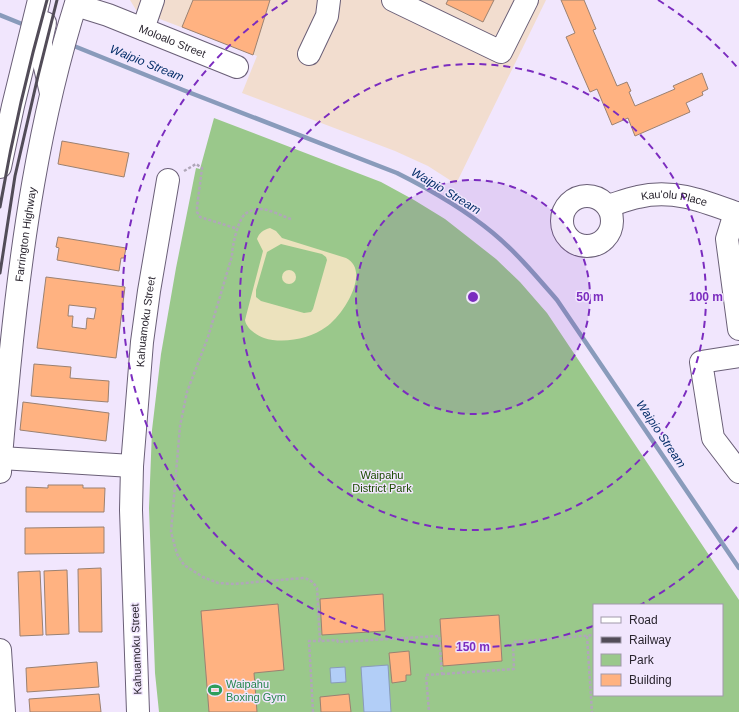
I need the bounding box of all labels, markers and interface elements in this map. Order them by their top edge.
street label: Moloalo Street [137,22,208,60]
water label: Waipio Stream [108,42,186,84]
water label: Waipio Stream [409,165,483,217]
street label: Farrington Highway [13,186,39,282]
street label: Kau'olu Place [640,188,709,208]
street label: Kahuamoku Street [134,276,157,368]
centre of rings [466,290,480,304]
text: 50 m [576,290,604,304]
text: 100 m [689,290,723,304]
water label: Waipio Stream [633,398,689,470]
park label: Waipahu District Park [352,469,412,494]
street label: Kahuamoku Street [128,603,144,695]
legend [593,604,723,696]
text: Road [629,613,658,627]
text: Railway [629,633,671,647]
text: 150 m [456,640,490,654]
text: Park [629,653,655,667]
text: Building [629,673,672,687]
place label: Waipahu Boxing Gym [226,678,286,703]
sports icon: Waipahu Boxing Gym [207,682,223,698]

